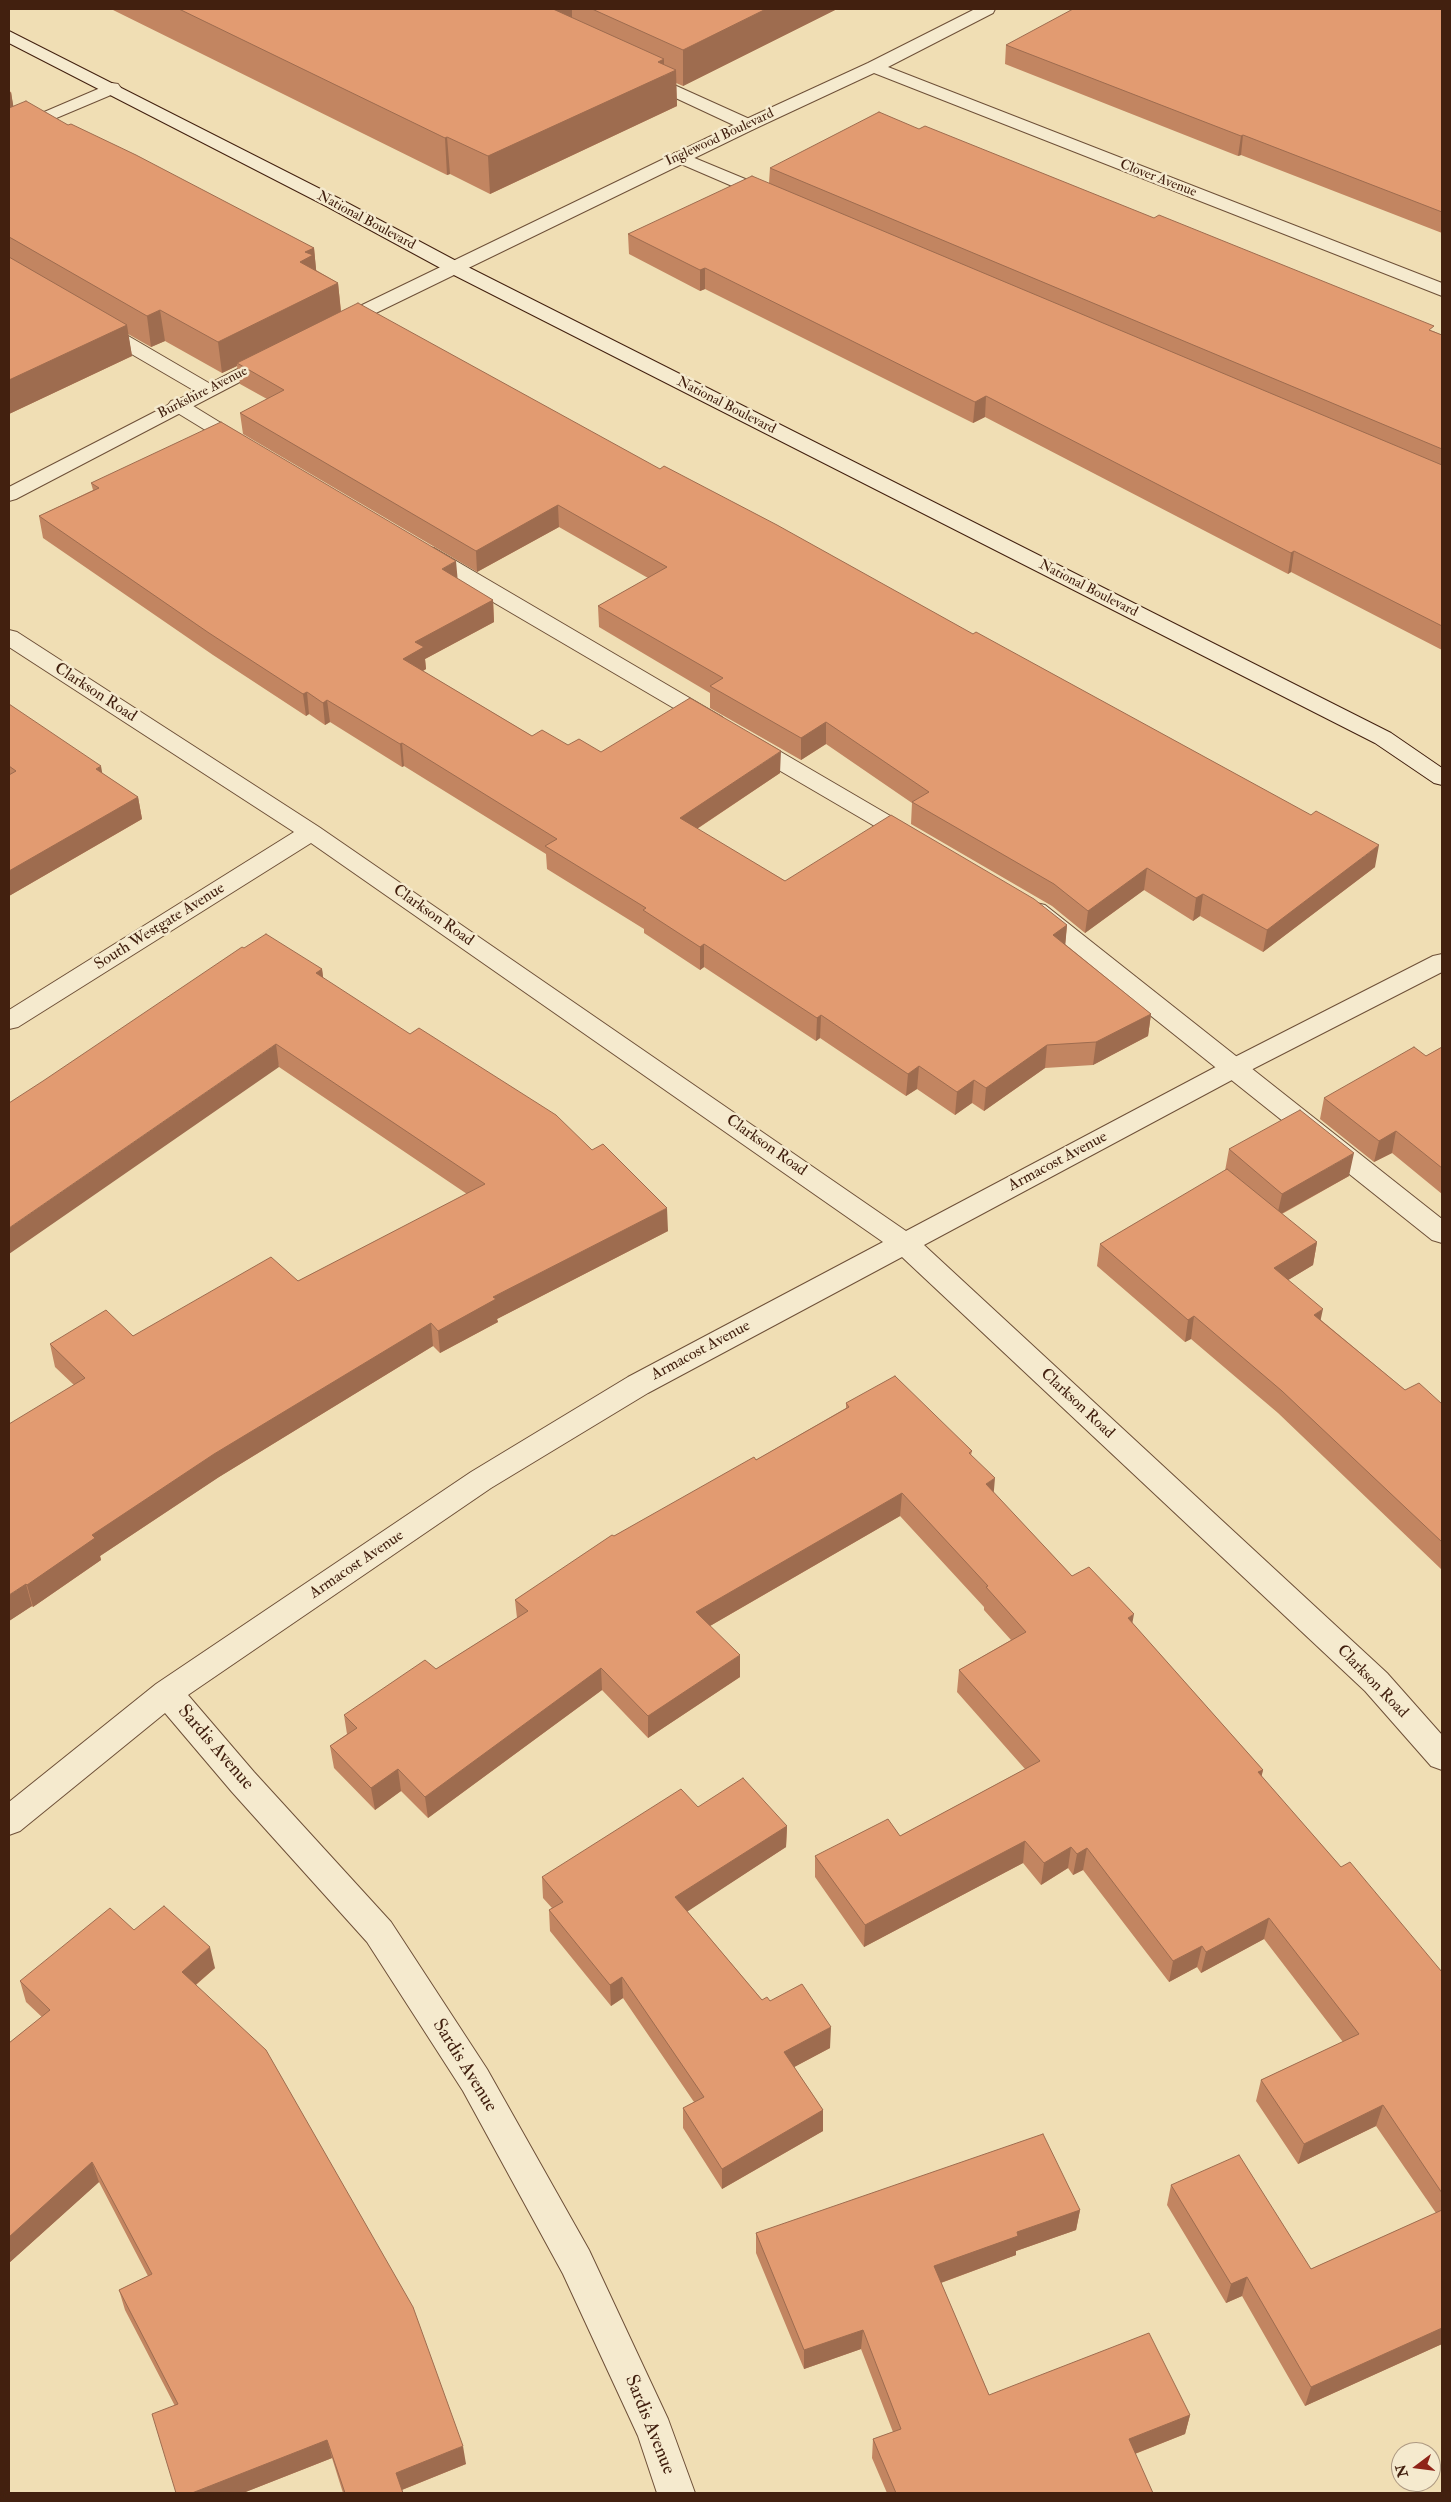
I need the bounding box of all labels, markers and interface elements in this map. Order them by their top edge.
street label: Inglewood Boulevard [663,106,777,170]
street label: Clover Avenue [1117,157,1199,201]
street label: National Boulevard [314,188,418,254]
street label: Burkshire Avenue [155,363,251,423]
street label: National Boulevard [674,374,778,438]
street label: National Boulevard [1036,557,1140,621]
street label: Clarkson Road [50,659,140,727]
street label: South Westgate Avenue [91,879,229,975]
street label: Clarkson Road [389,881,477,951]
street label: Clarkson Road [722,1111,810,1181]
street label: Armacost Avenue [1005,1128,1111,1196]
street label: Armacost Avenue [648,1317,754,1385]
street label: Clarkson Road [1036,1365,1118,1443]
street label: Armacost Avenue [306,1526,408,1604]
street label: Clarkson Road [1332,1641,1412,1723]
street label: Sardis Avenue [172,1701,258,1795]
street label: Sardis Avenue [426,2015,502,2117]
street label: Sardis Avenue [619,2372,679,2478]
north arrow [1391,2442,1441,2492]
text: N [1392,2463,1412,2479]

